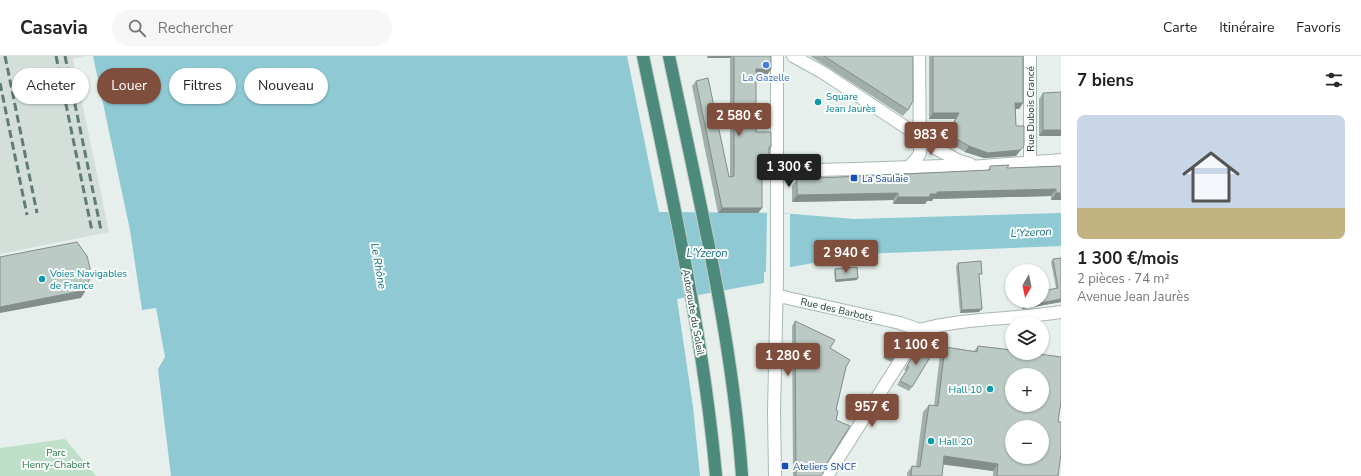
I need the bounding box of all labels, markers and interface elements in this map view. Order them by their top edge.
search box [112,10,392,46]
text: Casavia [20,15,88,41]
icon: search [126,17,148,39]
text: Rechercher [158,18,233,38]
text: Carte [1163,18,1197,37]
text: Itinéraire [1219,18,1274,37]
text: Favoris [1296,18,1341,37]
marker: La Gazelle [761,60,771,70]
street label: Rue Dubois Crancé [1024,66,1038,152]
chip: Acheter [12,68,89,104]
chip: Louer [97,68,161,104]
chip: Filtres [169,68,236,104]
chip: Nouveau [244,68,328,104]
text: 7 biens [1077,69,1134,92]
icon: filters [1323,69,1345,91]
place label: La Gazelle [743,71,789,85]
place label: Square Jean Jaurès [825,90,876,116]
marker: Square Jean Jaurès [813,97,823,107]
pin: 2 580 € [702,103,776,137]
text: 2 580 € [716,107,762,125]
pin: 983 € [903,122,959,156]
text: 983 € [914,126,948,144]
icon: home [1175,141,1247,213]
pin: 1 300 € [752,154,826,188]
text: 1 300 € [766,158,812,176]
place label: La Saulaie [862,172,908,186]
marker: La Saulaie [849,173,859,183]
water label: L'Yzeron [1010,224,1052,241]
pin: 2 940 € [809,240,883,274]
water label: Le Rhône [367,242,390,290]
text: 2 940 € [823,244,869,262]
water label: L'Yzeron [686,246,728,261]
text: 1 300 €/mois [1077,247,1179,270]
north arrow [1005,264,1049,308]
map controls [1005,264,1049,464]
place label: Voies Navigables de France [49,267,127,293]
street label: Autoroute du Soleil [679,268,707,356]
text: 2 pièces · 74 m² [1077,270,1169,288]
marker: Voies Navigables de France [37,274,47,284]
text: Avenue Jean Jaurès [1077,288,1189,306]
street label: Rue des Barbots [799,295,875,325]
button: layers [1005,316,1049,360]
pin: 1 100 € [879,332,953,366]
text: 1 100 € [893,336,939,354]
pin: 1 280 € [751,343,825,377]
text: 1 280 € [765,347,811,365]
button: + [1005,368,1049,412]
place label: Hall 10 [949,383,982,397]
marker: Hall 10 [985,384,995,394]
pin: 957 € [844,394,900,428]
text: 957 € [855,398,889,416]
button: − [1005,420,1049,464]
place label: Hall 20 [939,435,972,449]
marker: Hall 20 [926,436,936,446]
park label: Parc Henry-Chabert [22,446,90,472]
place label: Ateliers SNCF [793,460,857,474]
marker: Ateliers SNCF [780,461,790,471]

